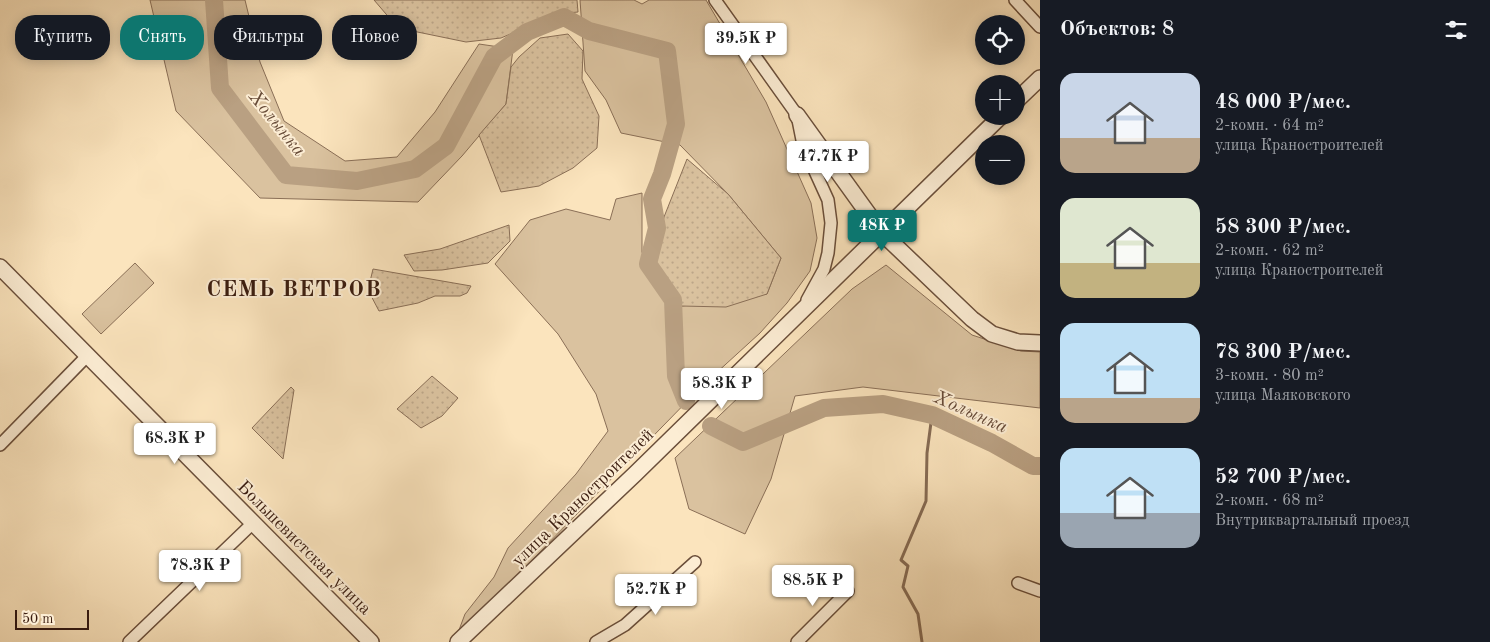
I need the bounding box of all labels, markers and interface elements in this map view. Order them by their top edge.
chip: Купить [15,15,110,60]
chip: Снять [120,15,204,60]
chip: Фильтры [214,15,322,60]
chip: Новое [332,15,417,60]
map controls [975,15,1025,185]
button: locate [975,15,1025,65]
icon: filters [1442,16,1470,44]
text: Объектов: 8 [1060,19,1174,40]
pin: 39.5K ₽ [700,22,792,65]
text: 39.5K ₽ [716,31,776,47]
button: + [975,75,1025,125]
water label: Холынка [244,87,308,161]
text: 48 000 ₽/мес. [1215,92,1351,113]
icon: home [1100,93,1160,153]
text: 2-комн. · 64 m² [1215,118,1324,134]
button: − [975,135,1025,185]
text: улица Краностроителей [1215,138,1383,154]
pin: 47.7K ₽ [782,140,874,183]
text: 47.7K ₽ [798,149,858,165]
pin: 48K ₽ [847,210,917,252]
text: 58 300 ₽/мес. [1215,217,1351,238]
text: 48K ₽ [859,218,905,234]
icon: home [1100,218,1160,278]
text: 2-комн. · 62 m² [1215,243,1324,259]
text: улица Краностроителей [1215,263,1383,279]
district label: СЕМЬ ВЕТРОВ [206,279,382,301]
text: 78 300 ₽/мес. [1215,342,1351,363]
icon: home [1100,343,1160,403]
pin: 58.3K ₽ [676,368,768,410]
text: 3-комн. · 80 m² [1215,368,1324,384]
text: 58.3K ₽ [692,376,752,392]
water label: Холынка [930,388,1010,438]
text: улица Маяковского [1215,388,1351,404]
pin: 68.3K ₽ [129,422,221,465]
street label: улица Краностроителей [509,426,657,570]
text: 68.3K ₽ [145,431,205,447]
text: 52 700 ₽/мес. [1215,467,1351,488]
icon: home [1100,468,1160,528]
street label: Большевистская улица [234,478,374,618]
text: 2-комн. · 68 m² [1215,493,1324,509]
text: Внутриквартальный проезд [1215,513,1409,529]
pin: 78.3K ₽ [154,550,246,592]
text: 78.3K ₽ [170,558,230,574]
pin: 88.5K ₽ [767,564,859,607]
text: 88.5K ₽ [783,573,843,589]
pin: 52.7K ₽ [610,574,702,616]
text: 52.7K ₽ [626,582,686,598]
scale bar [15,607,89,630]
text: 50 m [22,612,53,626]

